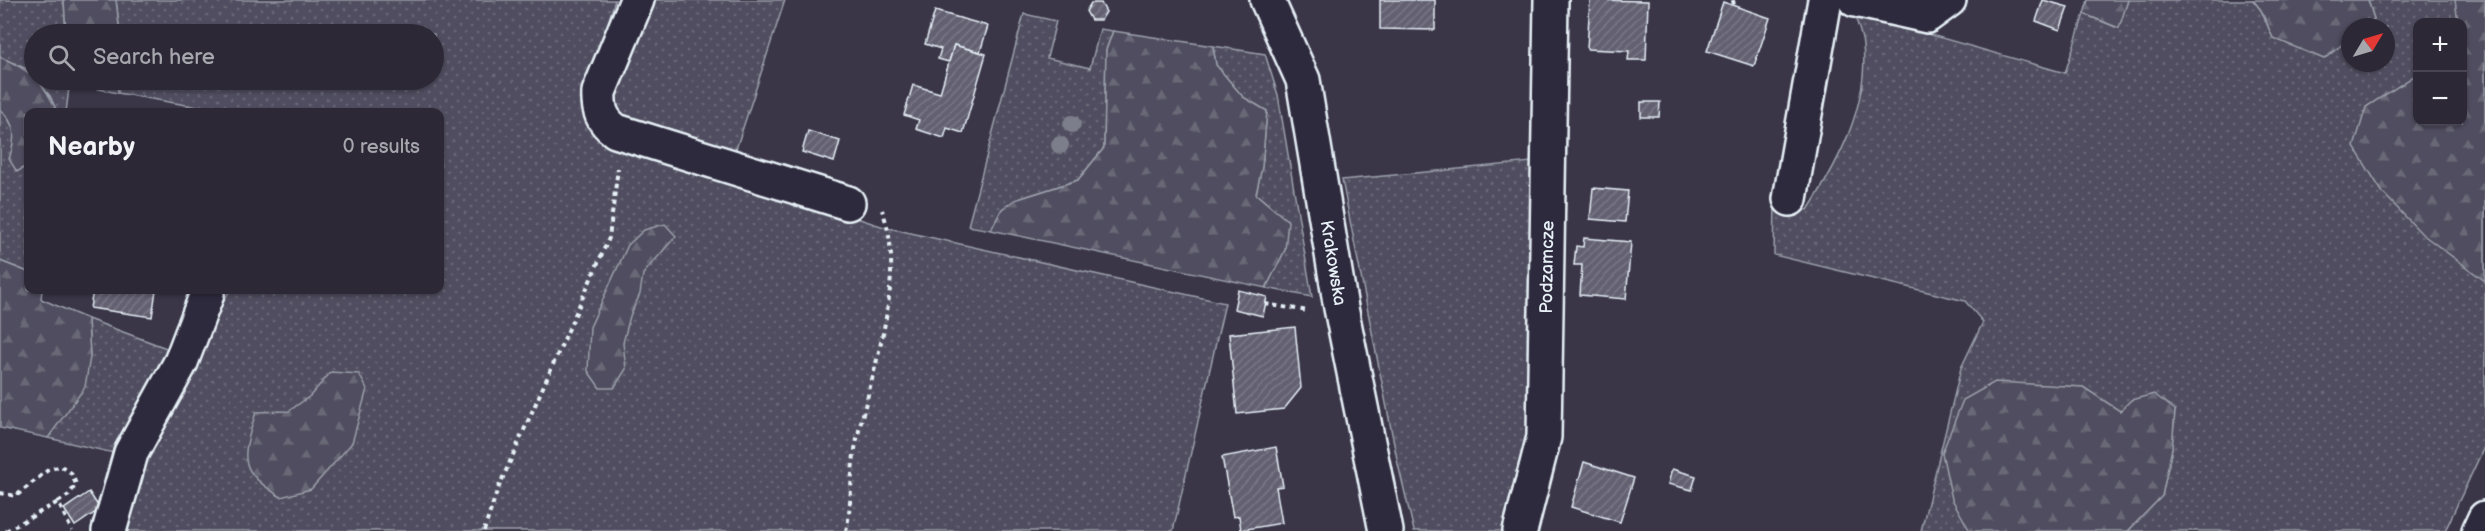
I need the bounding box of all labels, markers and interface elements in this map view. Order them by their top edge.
north arrow [2341,18,2395,72]
map controls [2413,18,2467,126]
button: + [2413,18,2467,72]
search box [24,24,444,90]
icon: search [45,41,78,74]
text: Search here [93,44,215,71]
button: − [2413,72,2467,126]
text: Nearby [48,132,135,163]
text: 0 results [343,135,420,159]
street label: Krakowska [1316,218,1351,307]
street label: Podzamcze [1535,220,1558,314]

